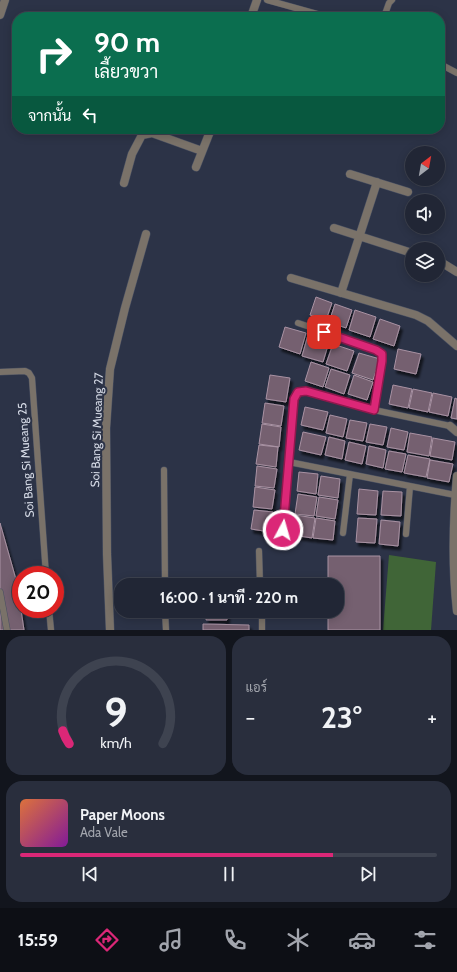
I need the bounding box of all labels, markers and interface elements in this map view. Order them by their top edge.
text: 90 m [94,25,160,59]
icon: right [28,28,80,80]
text: เลี้ยวขวา [94,61,158,83]
icon: left [79,104,101,126]
text: จากนั้น [28,107,71,125]
north arrow [405,146,445,186]
map controls [405,146,445,282]
button: sound [405,194,445,234]
button: layers [405,242,445,282]
pin [307,315,341,349]
icon: arrive [313,321,335,343]
street label: Soi Bang Si Mueang 27 [87,372,106,488]
street label: Soi Bang Si Mueang 25 [14,402,37,518]
position arrow [262,509,304,551]
speed limit sign: 20 [12,566,64,618]
text: 16:00 · 1 นาที · 220 m [160,589,298,607]
text: แอร์ [246,679,267,695]
text: 9 [104,686,127,736]
text: 23° [321,699,362,736]
text: − [246,704,255,731]
text: + [427,704,437,731]
text: km/h [100,733,131,751]
text: Paper Moons [80,806,165,824]
text: Ada Vale [80,824,128,840]
icon: previous [79,863,101,885]
icon: pause [218,863,240,885]
icon: next [357,863,379,885]
icon: directions [93,926,121,954]
icon: music [157,926,185,954]
icon: phone [221,926,249,954]
icon: climate [284,926,312,954]
icon: car [348,926,376,954]
icon: filters [411,926,439,954]
text: 15:59 [18,929,58,951]

